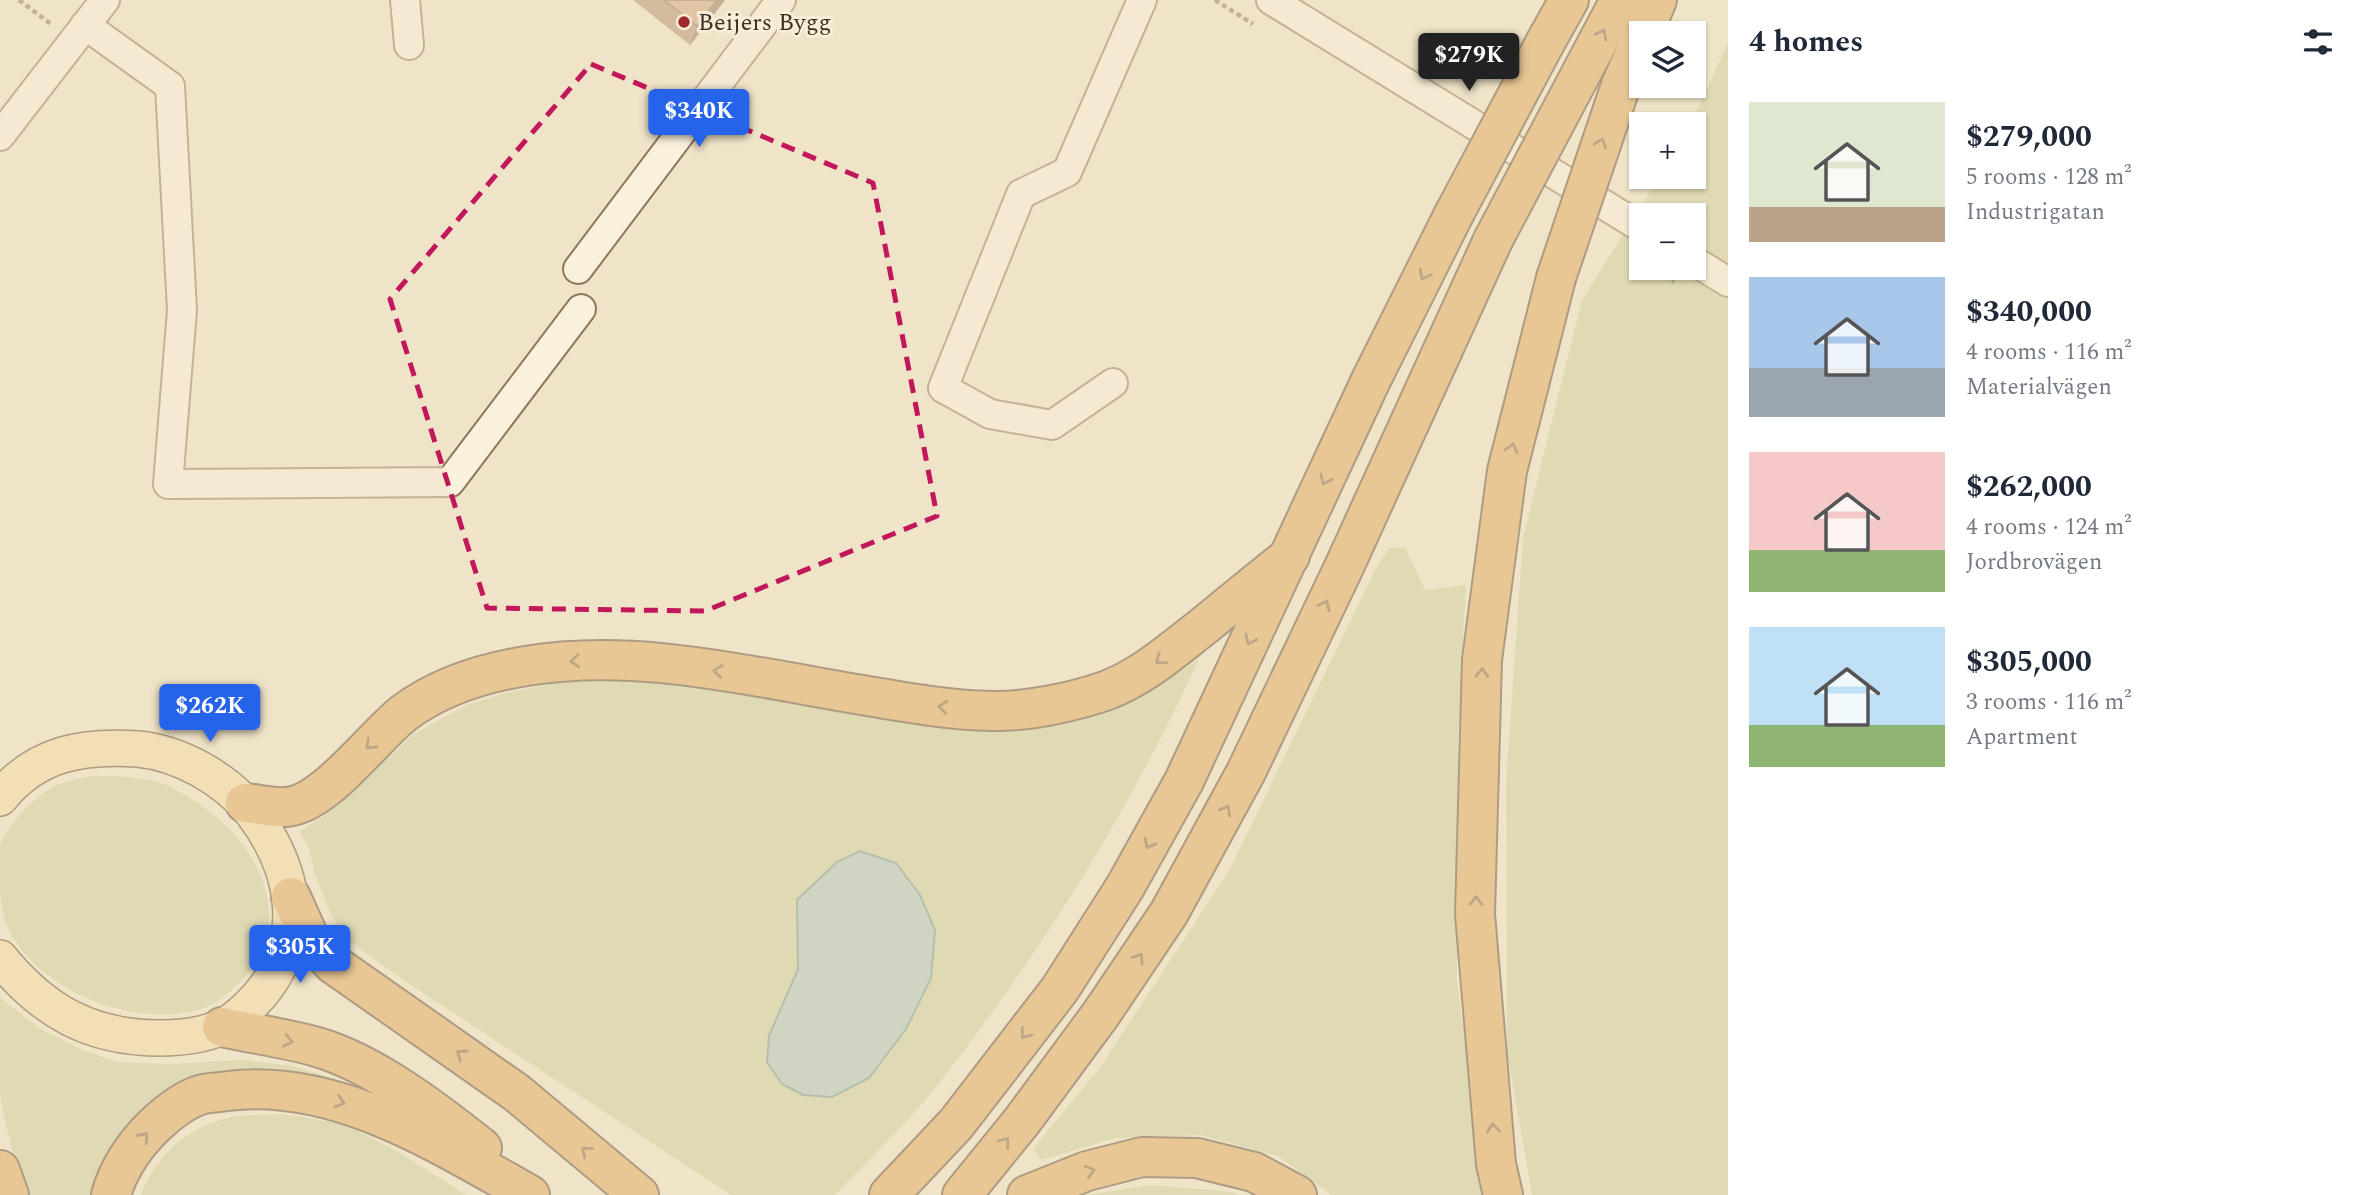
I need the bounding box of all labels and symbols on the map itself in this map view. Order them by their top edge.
place label: Beijers Bygg [698,5,831,41]
marker: Beijers Bygg [676,14,692,30]
one-way arrow [1594,29,1607,41]
pin: $279K [1420,34,1518,93]
pin: $340K [650,90,748,149]
one-way arrow [1593,138,1607,150]
one-way arrow [1418,268,1432,280]
one-way arrow [1504,442,1518,454]
one-way arrow [1319,473,1333,485]
one-way arrow [1317,600,1331,613]
one-way arrow [1244,633,1258,645]
one-way arrow [1155,651,1168,664]
one-way arrow [569,654,580,669]
one-way arrow [713,663,724,678]
one-way arrow [1474,668,1489,679]
pin: $262K [161,684,259,744]
one-way arrow [937,700,948,715]
one-way arrow [365,736,378,749]
one-way arrow [1217,805,1231,817]
one-way arrow [1144,836,1157,849]
one-way arrow [1468,895,1483,906]
pin: $305K [251,926,349,985]
one-way arrow [1131,953,1143,966]
one-way arrow [1021,1026,1034,1039]
one-way arrow [282,1032,294,1047]
one-way arrow [456,1050,469,1062]
one-way arrow [333,1094,345,1109]
one-way arrow [1486,1122,1501,1133]
one-way arrow [136,1132,148,1145]
one-way arrow [996,1138,1009,1150]
one-way arrow [582,1147,595,1159]
one-way arrow [1084,1164,1096,1179]

